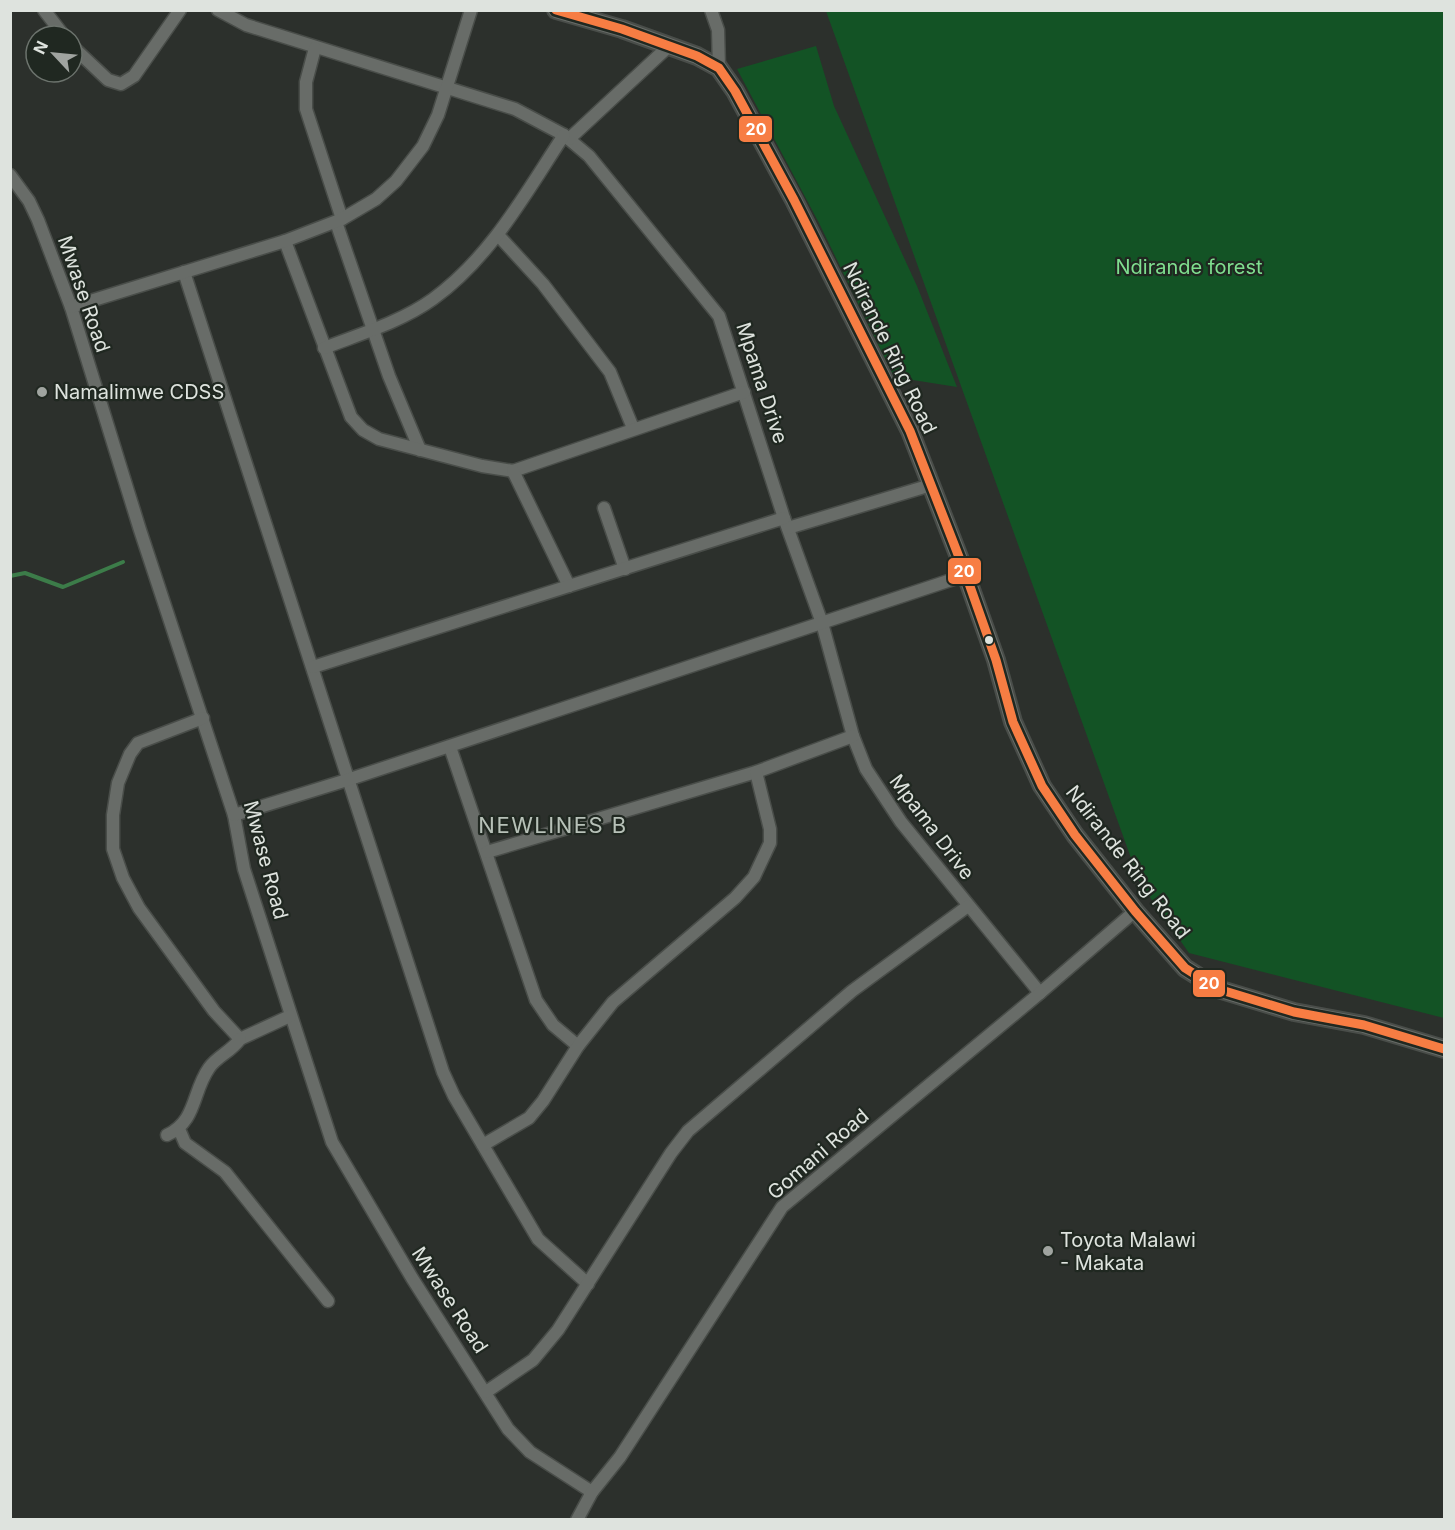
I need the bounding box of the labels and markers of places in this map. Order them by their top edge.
place label: Namalimwe CDSS [54,380,224,404]
marker: Namalimwe CDSS [35,385,49,399]
unlabelled marker [983,634,995,646]
place label: Toyota Malawi - Makata [1060,1228,1196,1275]
marker: Toyota Malawi - Makata [1041,1244,1055,1258]

